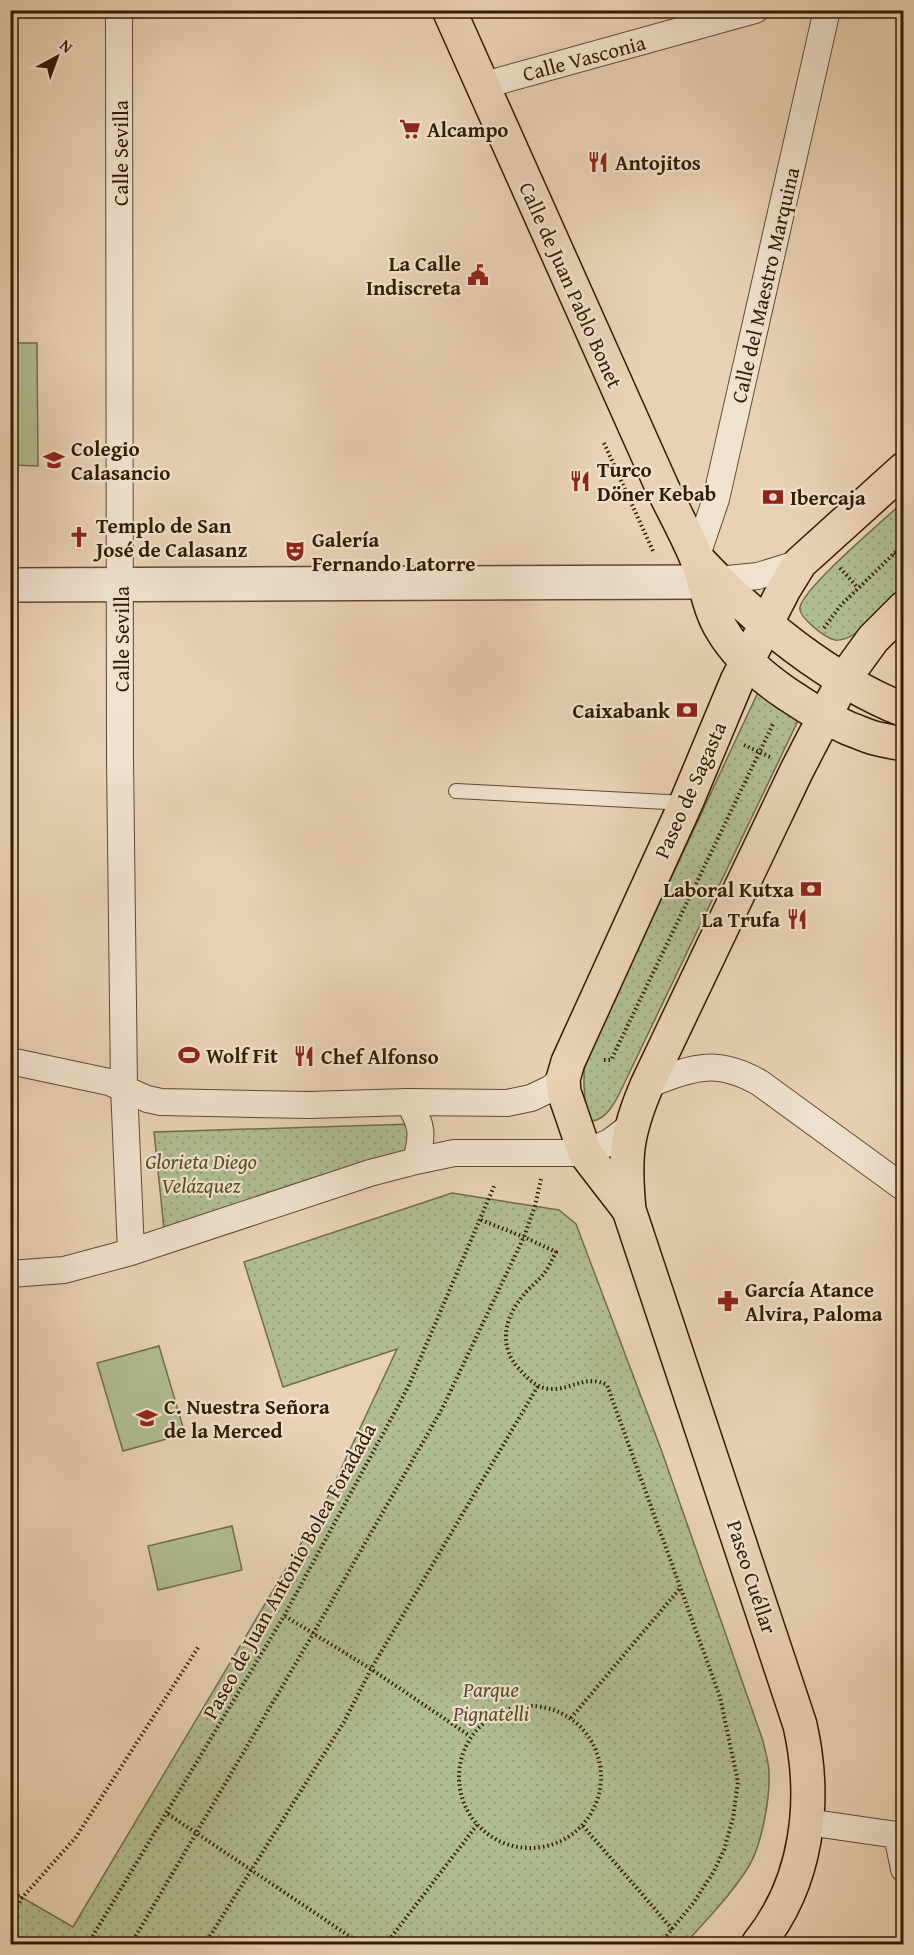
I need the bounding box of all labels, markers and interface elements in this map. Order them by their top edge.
north arrow [27,27,87,87]
street label: Calle Vasconia [519,27,649,89]
text: N [55,33,79,58]
street label: Calle Sevilla [105,100,136,206]
place label: Alcampo [427,114,509,145]
supermarket icon: Alcampo [398,117,422,141]
place label: Antojitos [615,147,701,178]
restaurant icon: Antojitos [586,150,610,174]
street label: Calle del Maestro Marquina [723,164,807,406]
street label: Calle de Juan Pablo Bonet [512,177,631,394]
place label: La Calle Indiscreta [366,248,461,303]
public building icon: La Calle Indiscreta [466,263,490,287]
place label: Colegio Calasancio [71,433,171,488]
school or university icon: Colegio Calasancio [42,448,66,472]
place label: Turco Döner Kebab [597,454,716,509]
restaurant icon: Turco Döner Kebab [568,469,592,493]
place label: Ibercaja [790,482,866,513]
bank icon: Ibercaja [761,485,785,509]
place label: Templo de San José de Calasanz [93,510,247,565]
place label: Galería Fernando Latorre [312,524,476,579]
church icon: Templo de San José de Calasanz [67,525,91,549]
theatre icon: Galería Fernando Latorre [283,539,307,563]
street label: Calle Sevilla [106,586,137,692]
place label: Caixabank [572,695,671,726]
bank icon: Caixabank [675,698,699,722]
street label: Paseo de Sagasta [646,717,734,863]
place label: Laboral Kutxa [663,874,794,905]
bank icon: Laboral Kutxa [799,877,823,901]
place label: La Trufa [702,904,780,935]
restaurant icon: La Trufa [785,907,809,931]
place label: Wolf Fit [206,1040,278,1071]
place label: Chef Alfonso [321,1041,439,1072]
sports icon: Wolf Fit [177,1043,201,1067]
restaurant icon: Chef Alfonso [292,1044,316,1068]
park label: Glorieta Diego Velázquez [145,1146,257,1201]
place label: García Atance Alvira, Paloma [745,1274,883,1329]
pharmacy icon: García Atance Alvira, Paloma [716,1289,740,1313]
place label: C. Nuestra Señora de la Merced [164,1391,330,1446]
school or university icon: C. Nuestra Señora de la Merced [135,1406,159,1430]
street label: Paseo de Juan Antonio Bolea Foradada [194,1417,384,1725]
street label: Paseo Cuéllar [719,1516,785,1638]
park label: Parque Pignatelli [452,1674,530,1729]

